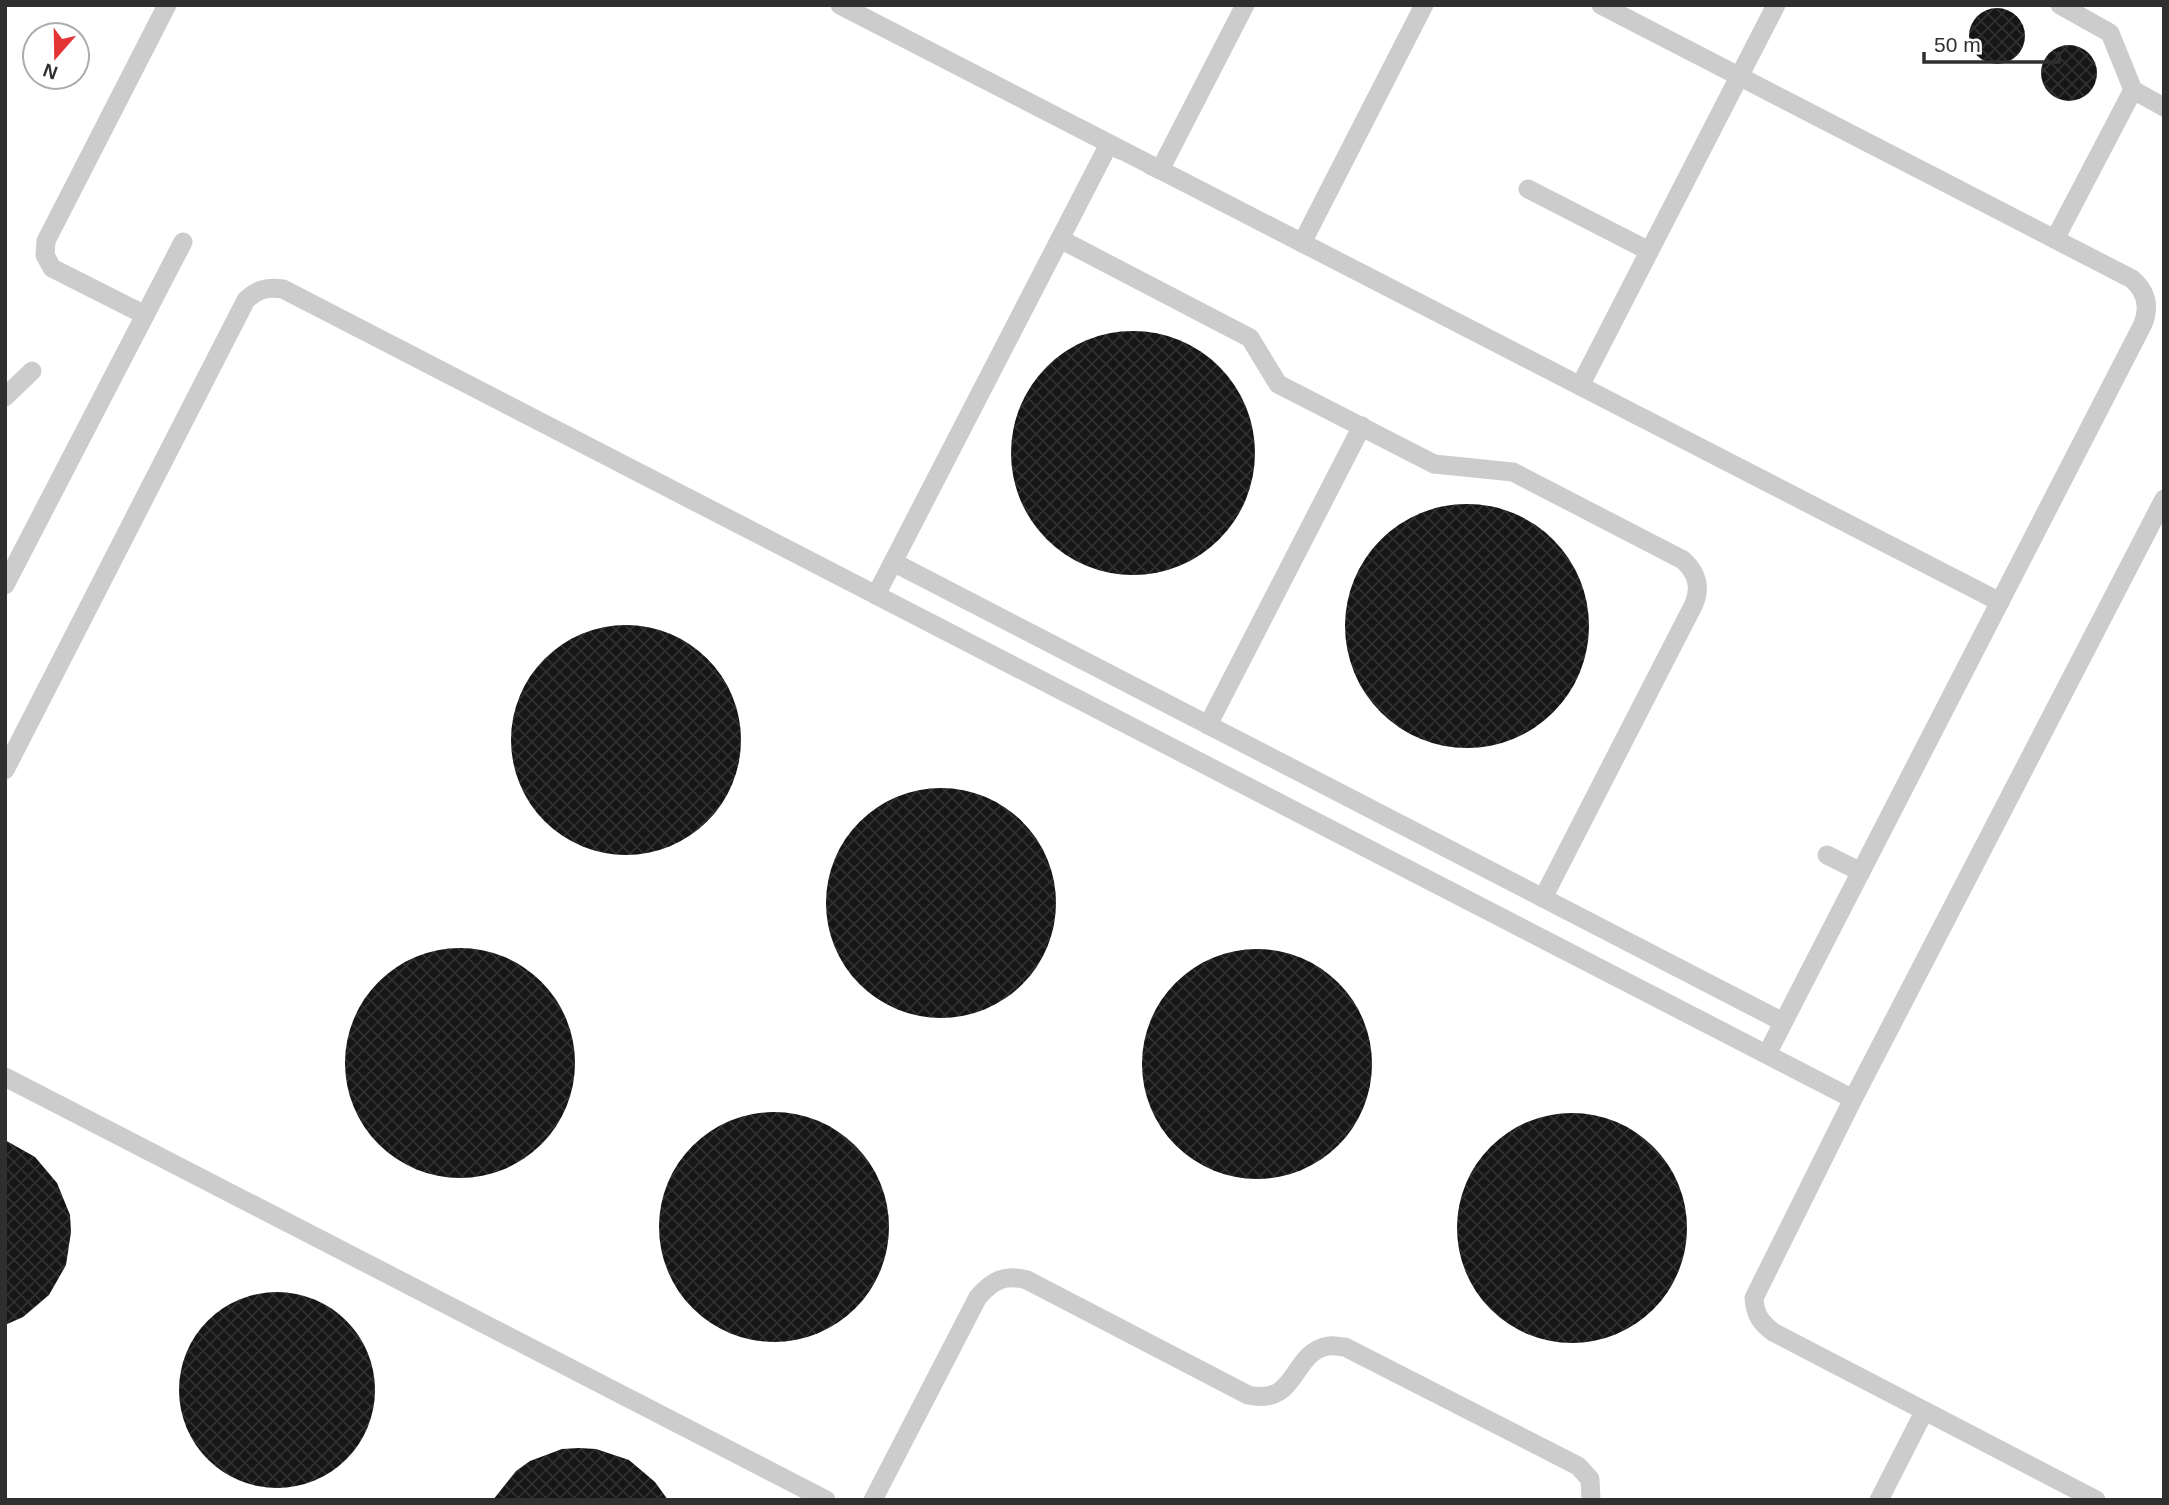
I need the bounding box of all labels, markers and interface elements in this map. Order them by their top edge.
north arrow [21,21,91,91]
scale bar [1924,21,2059,65]
text: 50 m [1934,33,1981,56]
text: N [40,59,60,84]

